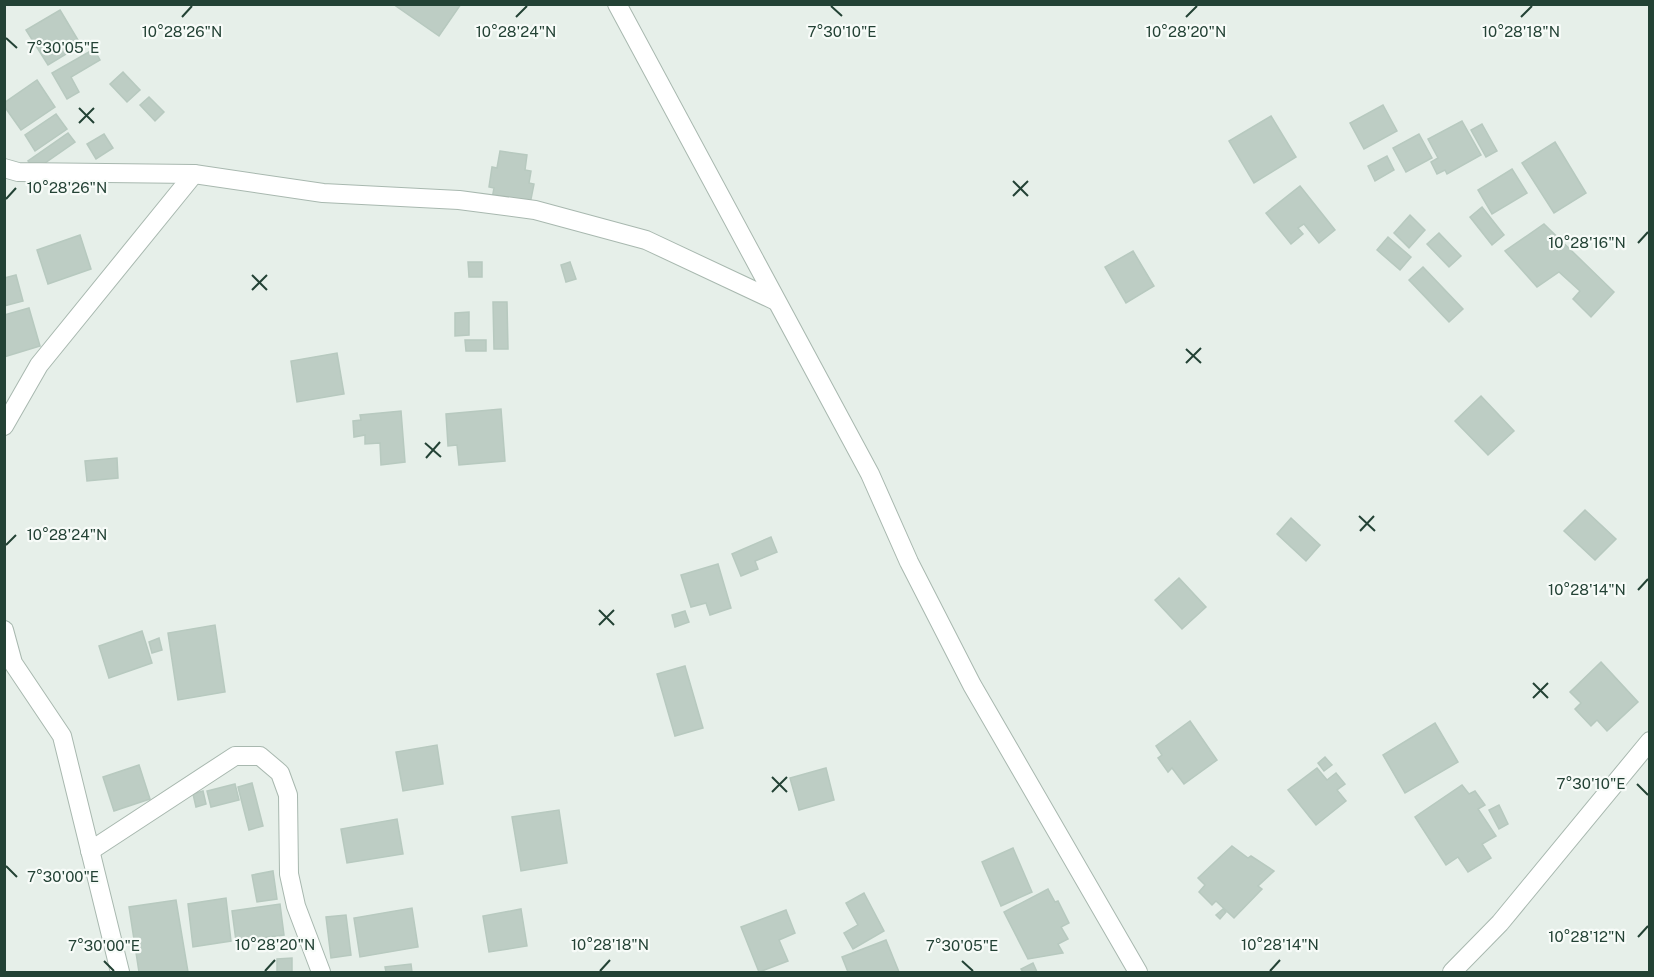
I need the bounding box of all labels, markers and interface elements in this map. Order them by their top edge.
text: 10°28'26"N [142,23,222,40]
text: 10°28'24"N [476,23,556,40]
text: 7°30'10"E [807,23,877,40]
text: 10°28'20"N [1146,23,1226,40]
text: 10°28'18"N [1482,23,1560,40]
text: 7°30'05"E [27,39,99,56]
text: 10°28'26"N [27,179,107,196]
text: 10°28'16"N [1548,234,1626,251]
text: 10°28'24"N [27,526,107,543]
text: 10°28'14"N [1548,581,1626,598]
text: 7°30'10"E [1556,775,1626,792]
text: 7°30'00"E [27,868,99,885]
text: 10°28'12"N [1548,928,1626,945]
text: 10°28'20"N [235,936,315,953]
text: 10°28'18"N [571,936,649,953]
text: 10°28'14"N [1241,936,1319,953]
text: 7°30'00"E [68,937,140,954]
text: 7°30'05"E [926,937,998,954]

